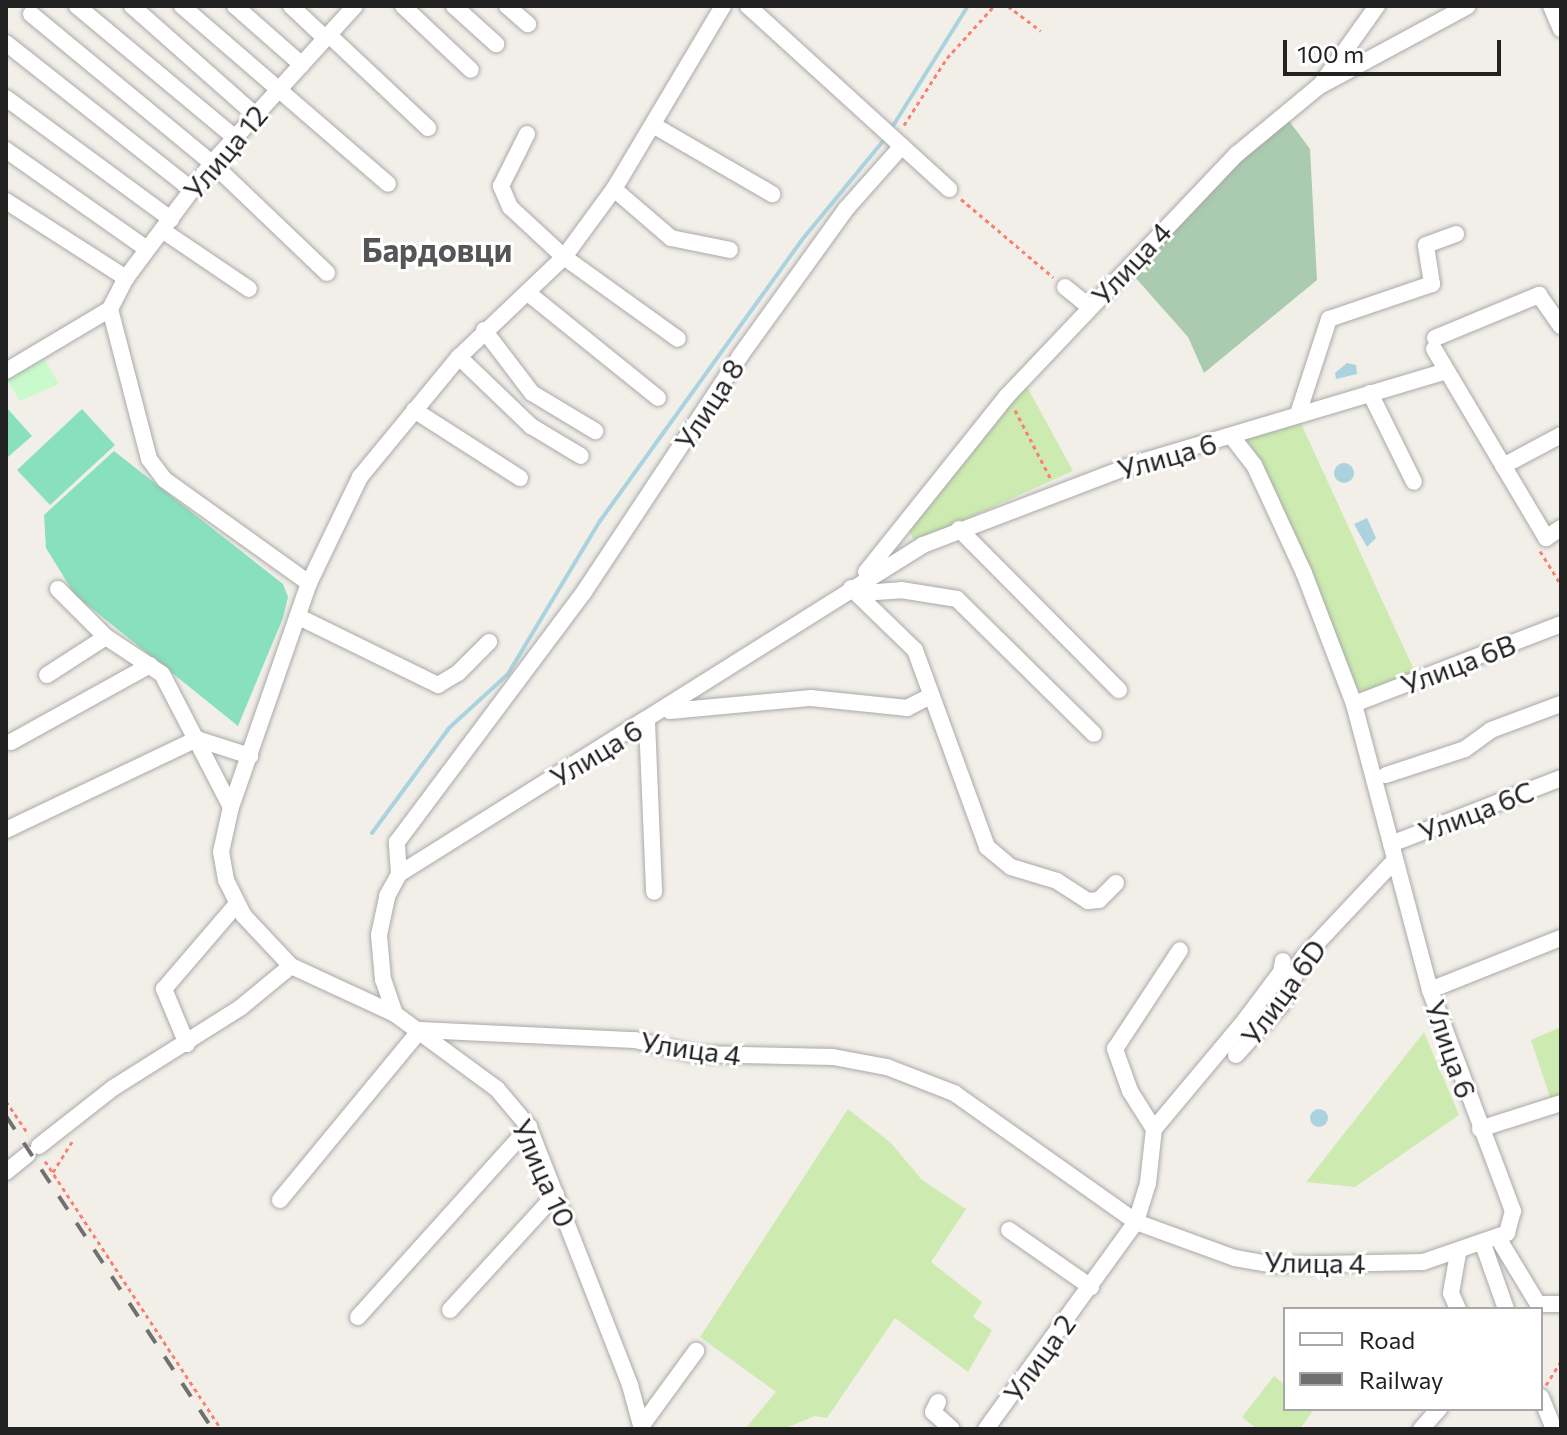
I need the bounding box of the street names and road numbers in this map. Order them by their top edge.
street label: Улица 12 [176,98,274,206]
street label: Улица 4 [1084,214,1178,312]
street label: Улица 8 [667,352,751,456]
street label: Улица 6 [1114,426,1220,486]
street label: Улица 6B [1396,627,1520,701]
street label: Улица 6 [544,712,648,794]
street label: Улица 6C [1414,774,1538,848]
street label: Улица 6D [1233,933,1333,1051]
street label: Улица 6 [1419,996,1483,1102]
street label: Улица 4 [638,1024,744,1072]
street label: Улица 10 [505,1114,583,1232]
street label: Улица 4 [1264,1244,1366,1280]
street label: Улица 2 [996,1308,1082,1408]

